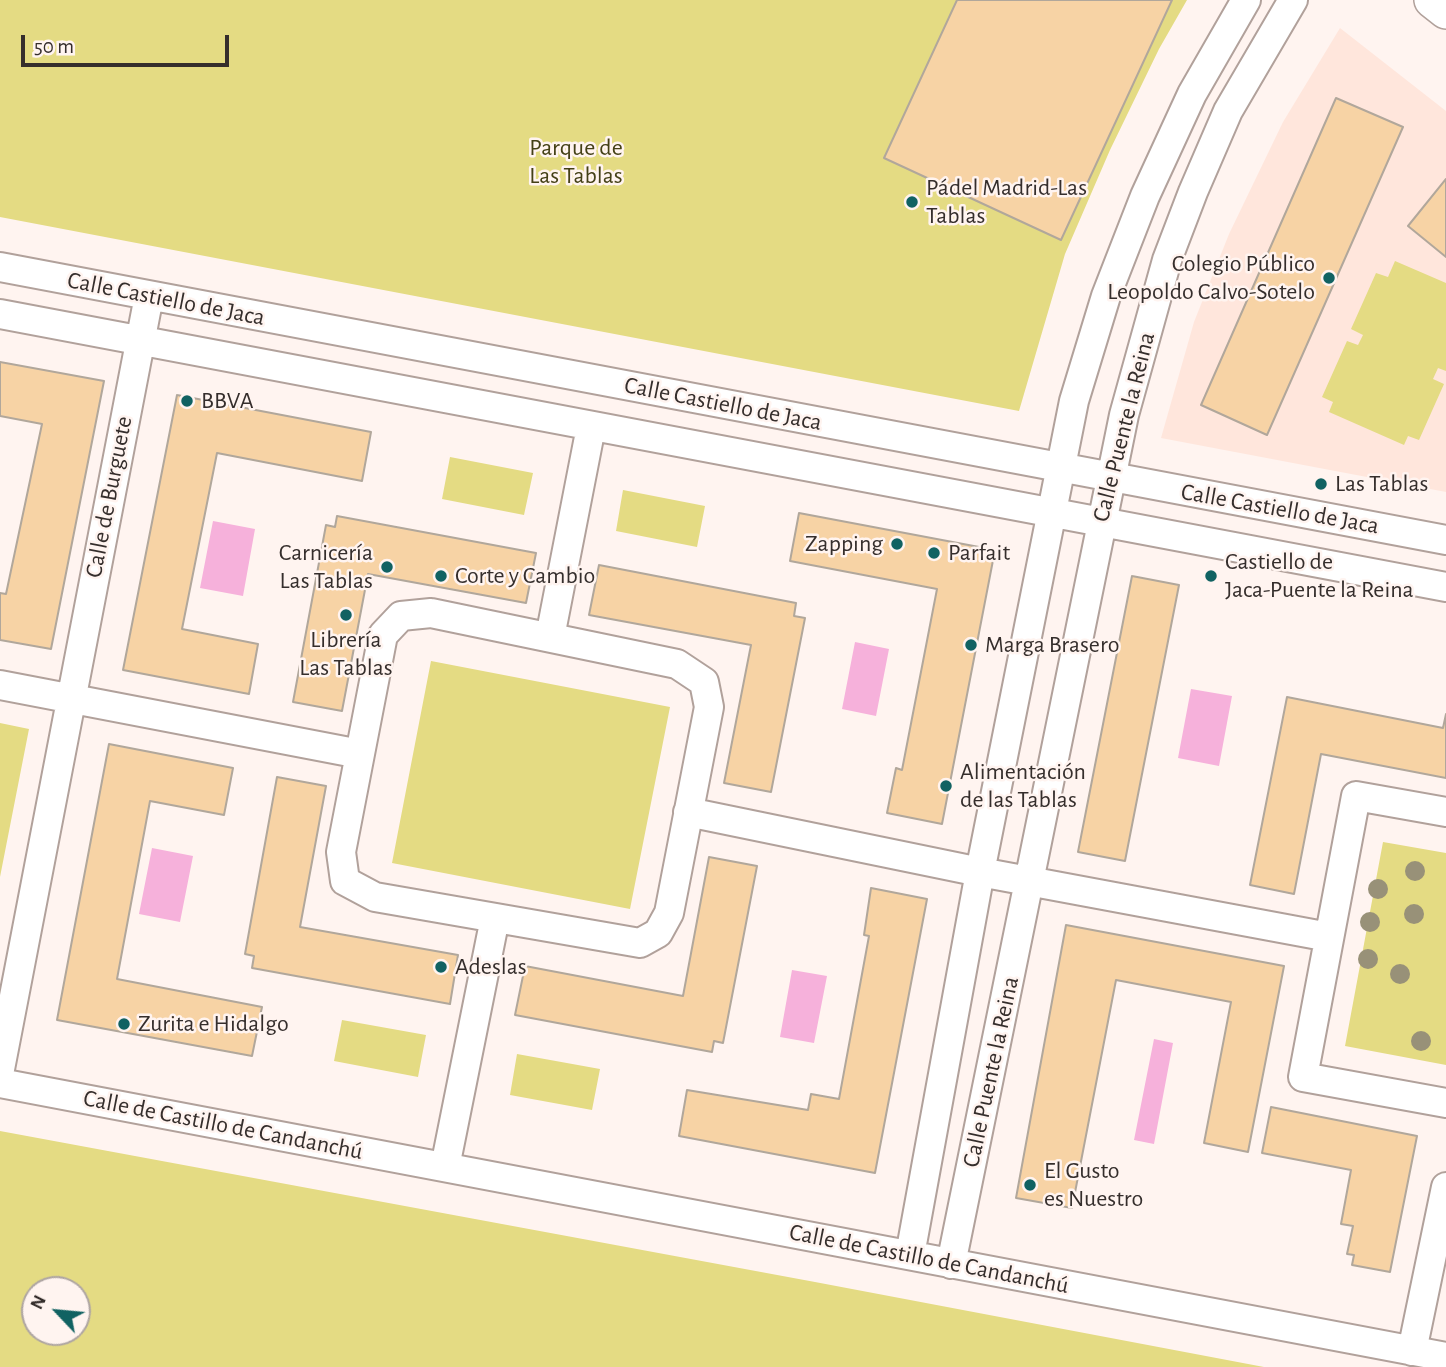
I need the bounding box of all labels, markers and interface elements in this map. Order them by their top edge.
scale bar [24,21,233,65]
text: 50 m [34,36,74,57]
park label: Parque de Las Tablas [529,134,623,190]
place label: Pádel Madrid-Las Tablas [926,174,1087,230]
marker: Pádel Madrid-Las Tablas [904,194,920,210]
place label: Colegio Público Leopoldo Calvo-Sotelo [1107,250,1315,306]
street label: Calle Castiello de Jaca [65,266,267,332]
marker: Colegio Público Leopoldo Calvo-Sotelo [1321,270,1337,286]
street label: Calle Puente la Reina [1087,329,1161,525]
street label: Calle Castiello de Jaca [622,371,824,437]
place label: BBVA [201,387,254,415]
marker: BBVA [179,393,195,409]
street label: Calle de Burguete [79,414,139,580]
place label: Las Tablas [1335,470,1428,498]
marker: Las Tablas [1313,476,1329,492]
street label: Calle Castiello de Jaca [1179,477,1381,541]
place label: Zapping [805,530,883,558]
marker: Zapping [889,536,905,552]
place label: Carnicería Las Tablas [279,539,373,595]
place label: Parfait [948,539,1010,567]
marker: Parfait [926,545,942,561]
place label: Castiello de Jaca-Puente la Reina [1225,548,1414,604]
marker: Carnicería Las Tablas [379,559,395,575]
place label: Corte y Cambio [455,562,595,590]
marker: Corte y Cambio [433,568,449,584]
marker: Castiello de Jaca-Puente la Reina [1203,568,1219,584]
marker: Librería Las Tablas [338,607,354,623]
place label: Librería Las Tablas [299,626,393,682]
place label: Marga Brasero [985,631,1119,659]
marker: Marga Brasero [963,637,979,653]
place label: Alimentación de las Tablas [960,758,1086,814]
marker: Alimentación de las Tablas [938,778,954,794]
place label: Adeslas [455,953,527,981]
marker: Adeslas [433,959,449,975]
street label: Calle Puente la Reina [957,974,1025,1170]
place label: Zurita e Hidalgo [138,1010,289,1038]
marker: Zurita e Hidalgo [116,1016,132,1032]
street label: Calle de Castillo de Candanchú [81,1084,365,1166]
place label: El Gusto es Nuestro [1044,1157,1143,1213]
marker: El Gusto es Nuestro [1022,1177,1038,1193]
street label: Calle de Castillo de Candanchú [787,1218,1071,1300]
north arrow [21,1276,91,1346]
text: N [27,1292,50,1313]

